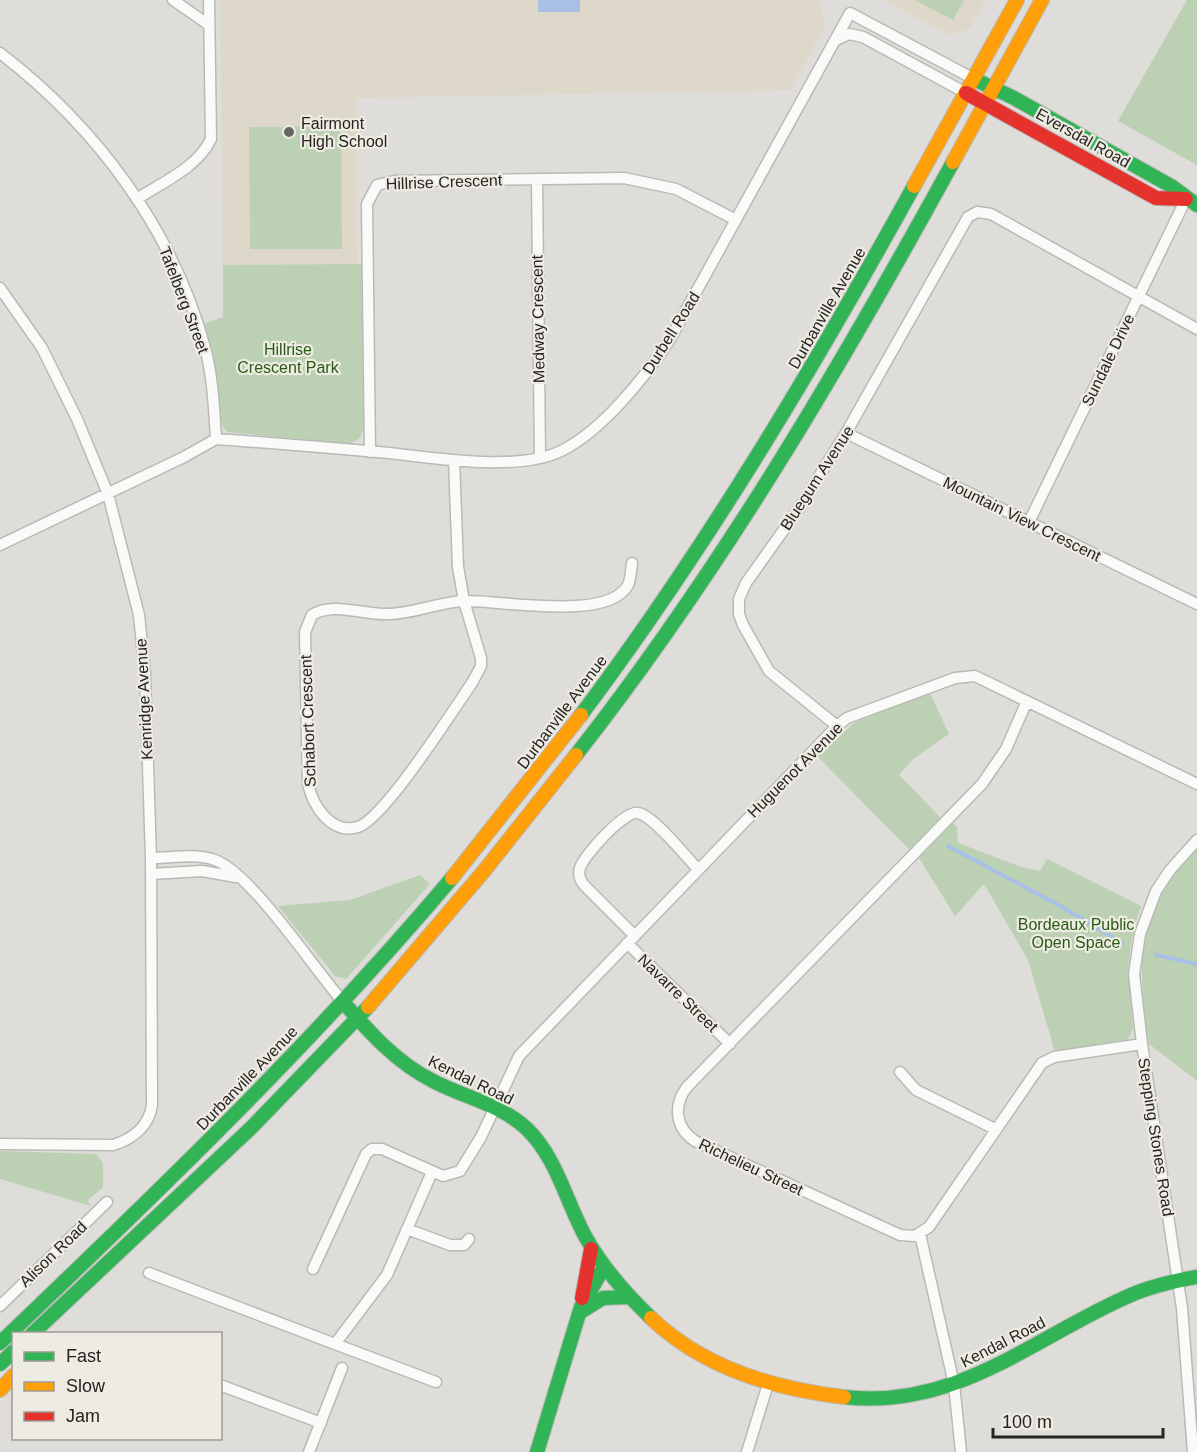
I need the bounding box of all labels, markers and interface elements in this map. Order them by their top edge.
street label: Eversdal Road [1033,105,1133,171]
place label: Fairmont High School [301,115,387,150]
marker: Fairmont High School [282,125,296,139]
street label: Hillrise Crescent [386,171,503,193]
street label: Tafelberg Street [156,244,212,356]
street label: Durbanville Avenue [785,244,869,372]
street label: Medway Crescent [528,254,548,383]
street label: Durbell Road [639,289,703,377]
street label: Sundale Drive [1078,311,1138,409]
park label: Hillrise Crescent Park [237,341,340,376]
street label: Bluegum Avenue [777,423,857,533]
street label: Mountain View Crescent [940,473,1104,565]
street label: Kenridge Avenue [132,638,156,760]
street label: Durbanville Avenue [514,652,610,772]
street label: Schabort Crescent [297,654,319,788]
street label: Huguenot Avenue [744,719,846,821]
park label: Bordeaux Public Open Space [1018,916,1134,951]
street label: Navarre Street [635,951,722,1036]
street label: Durbanville Avenue [193,1023,301,1133]
street label: Kendal Road [426,1052,516,1108]
street label: Stepping Stones Road [1135,1057,1177,1217]
street label: Richelieu Street [696,1135,806,1199]
street label: Alison Road [16,1218,90,1290]
street label: Kendal Road [958,1313,1048,1371]
legend [12,1332,222,1440]
text: Fast [66,1346,101,1366]
text: Slow [66,1376,106,1396]
scale bar [993,1401,1162,1439]
text: Jam [66,1406,100,1426]
text: 100 m [1002,1412,1052,1432]

